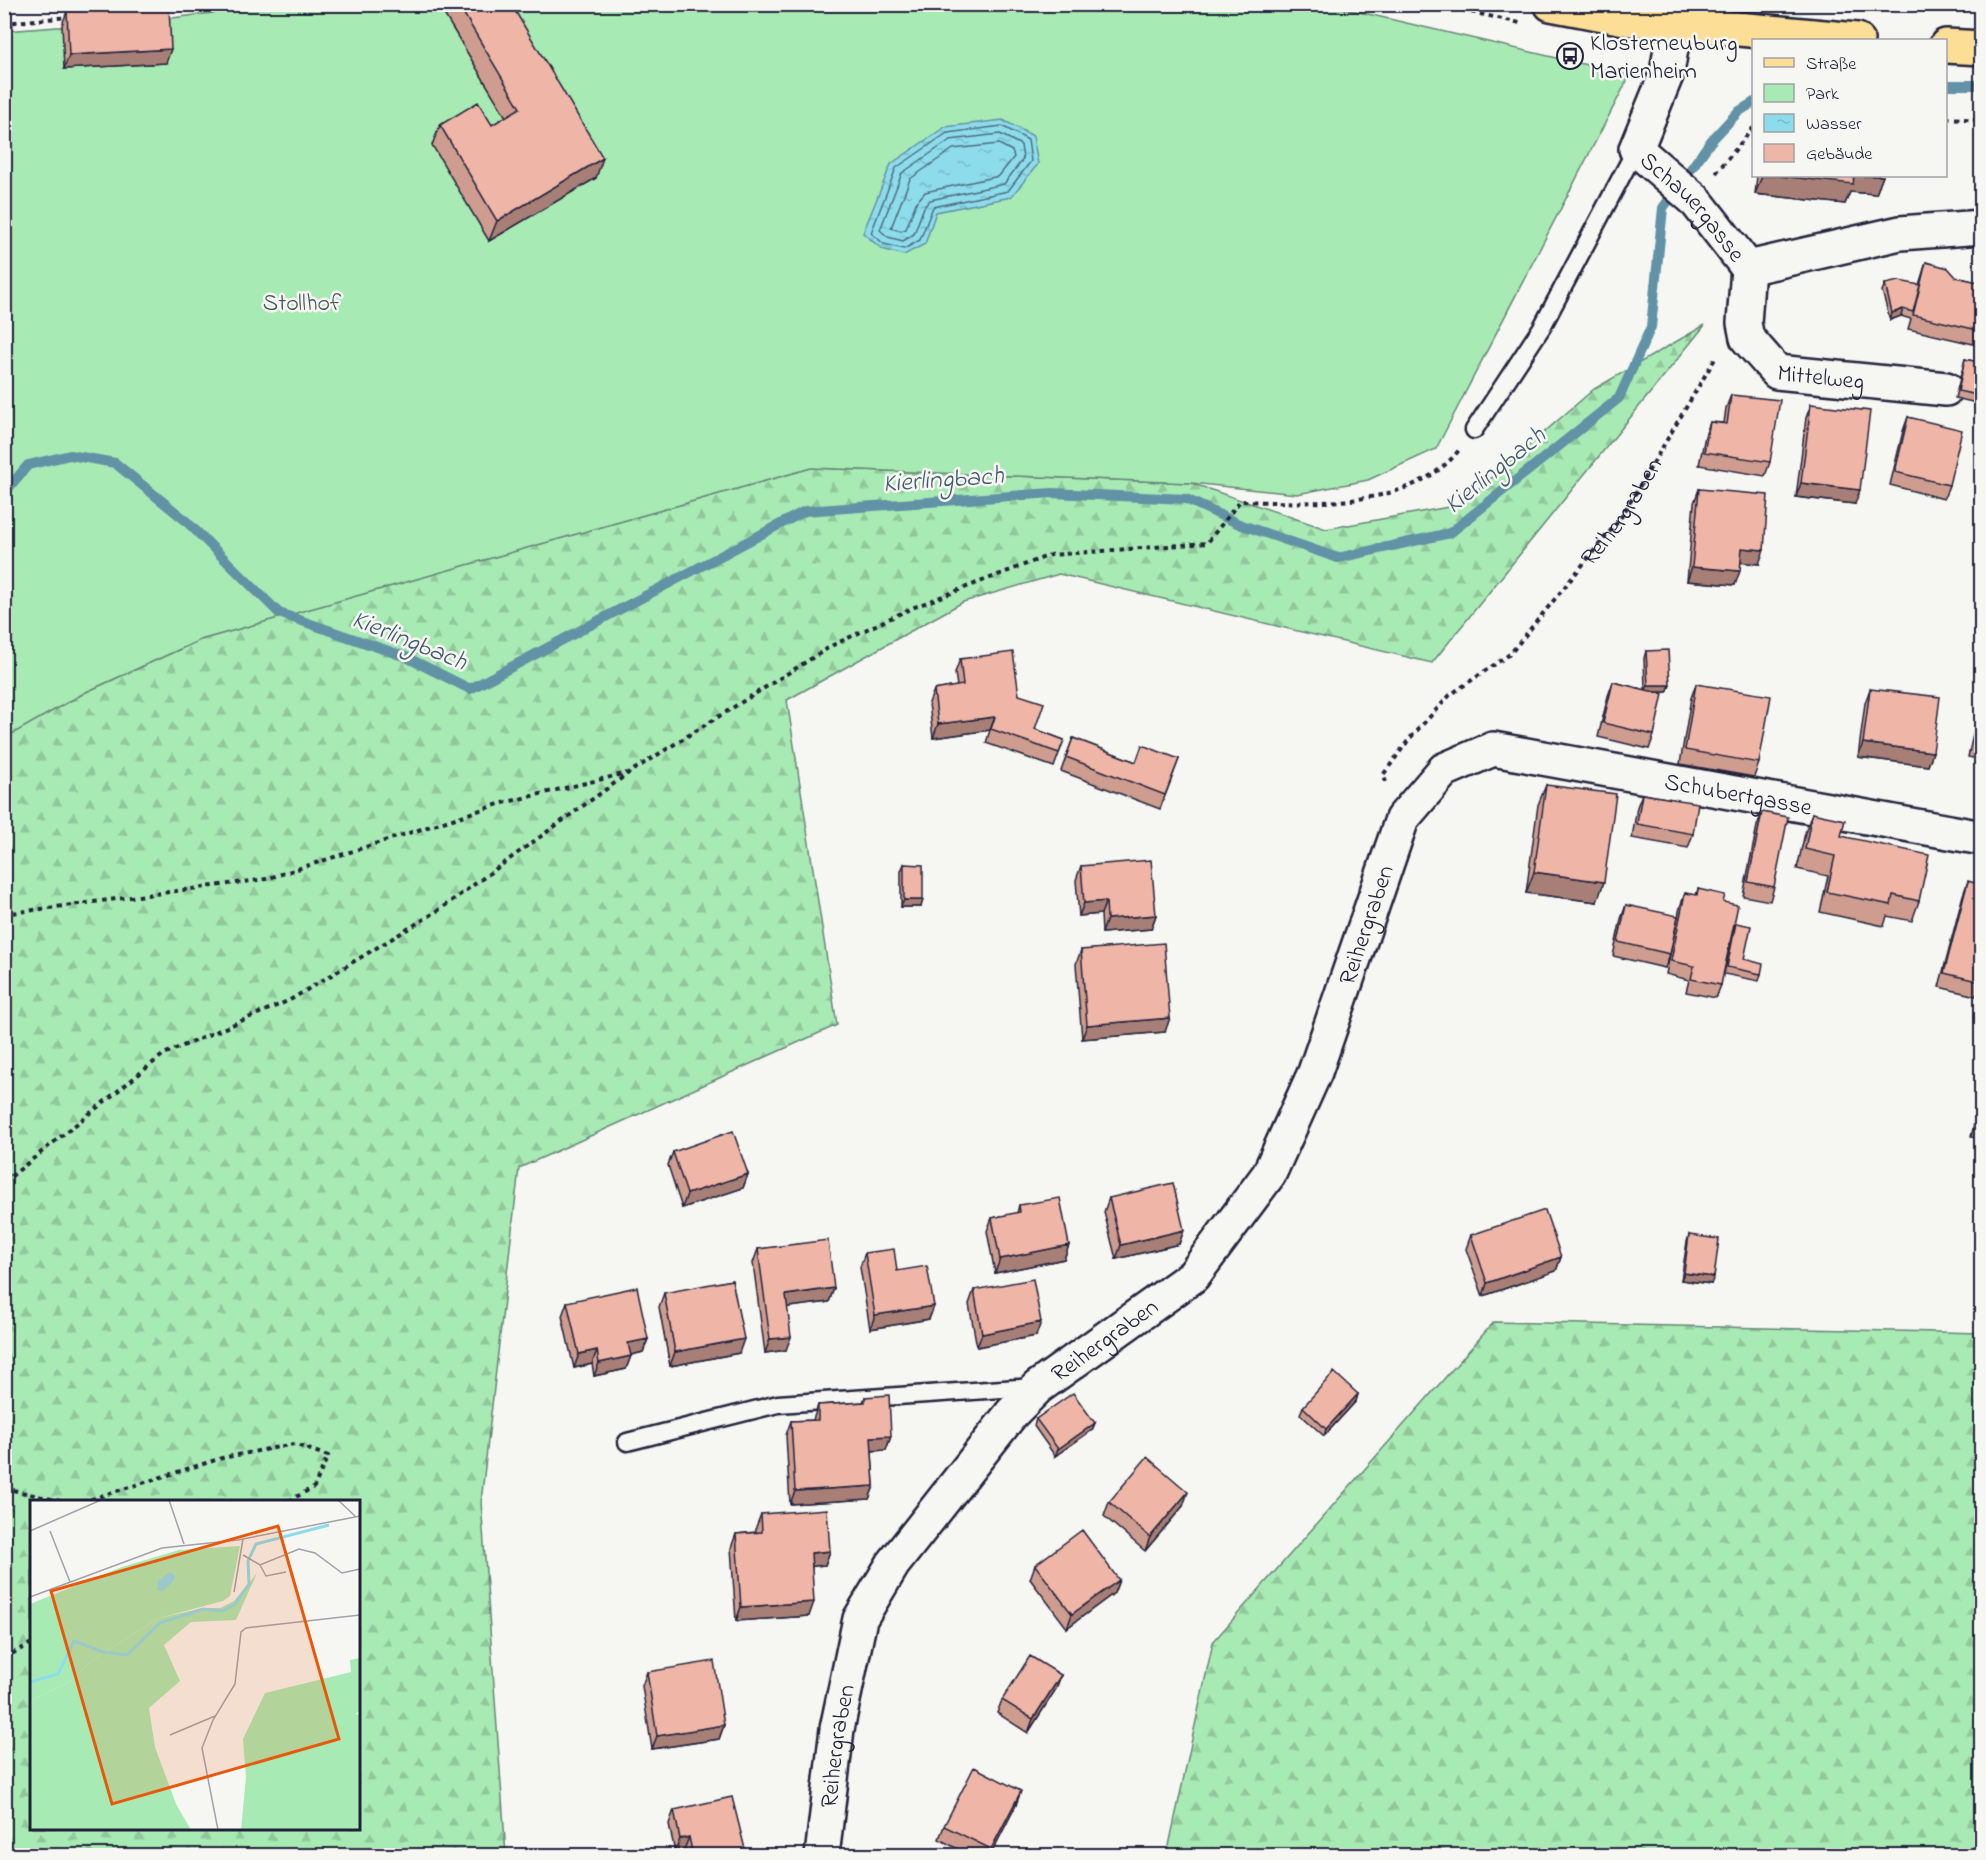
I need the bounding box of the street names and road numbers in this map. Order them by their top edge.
street label: Schauergasse [1631,145,1752,271]
street label: Mittelweg [1776,357,1866,401]
street label: Reihergraben [1573,452,1673,574]
street label: Schubertgasse [1661,766,1815,827]
street label: Reihergraben [1331,861,1405,990]
street label: Reihergraben [1045,1291,1167,1392]
street label: Reihergraben [813,1682,866,1810]

